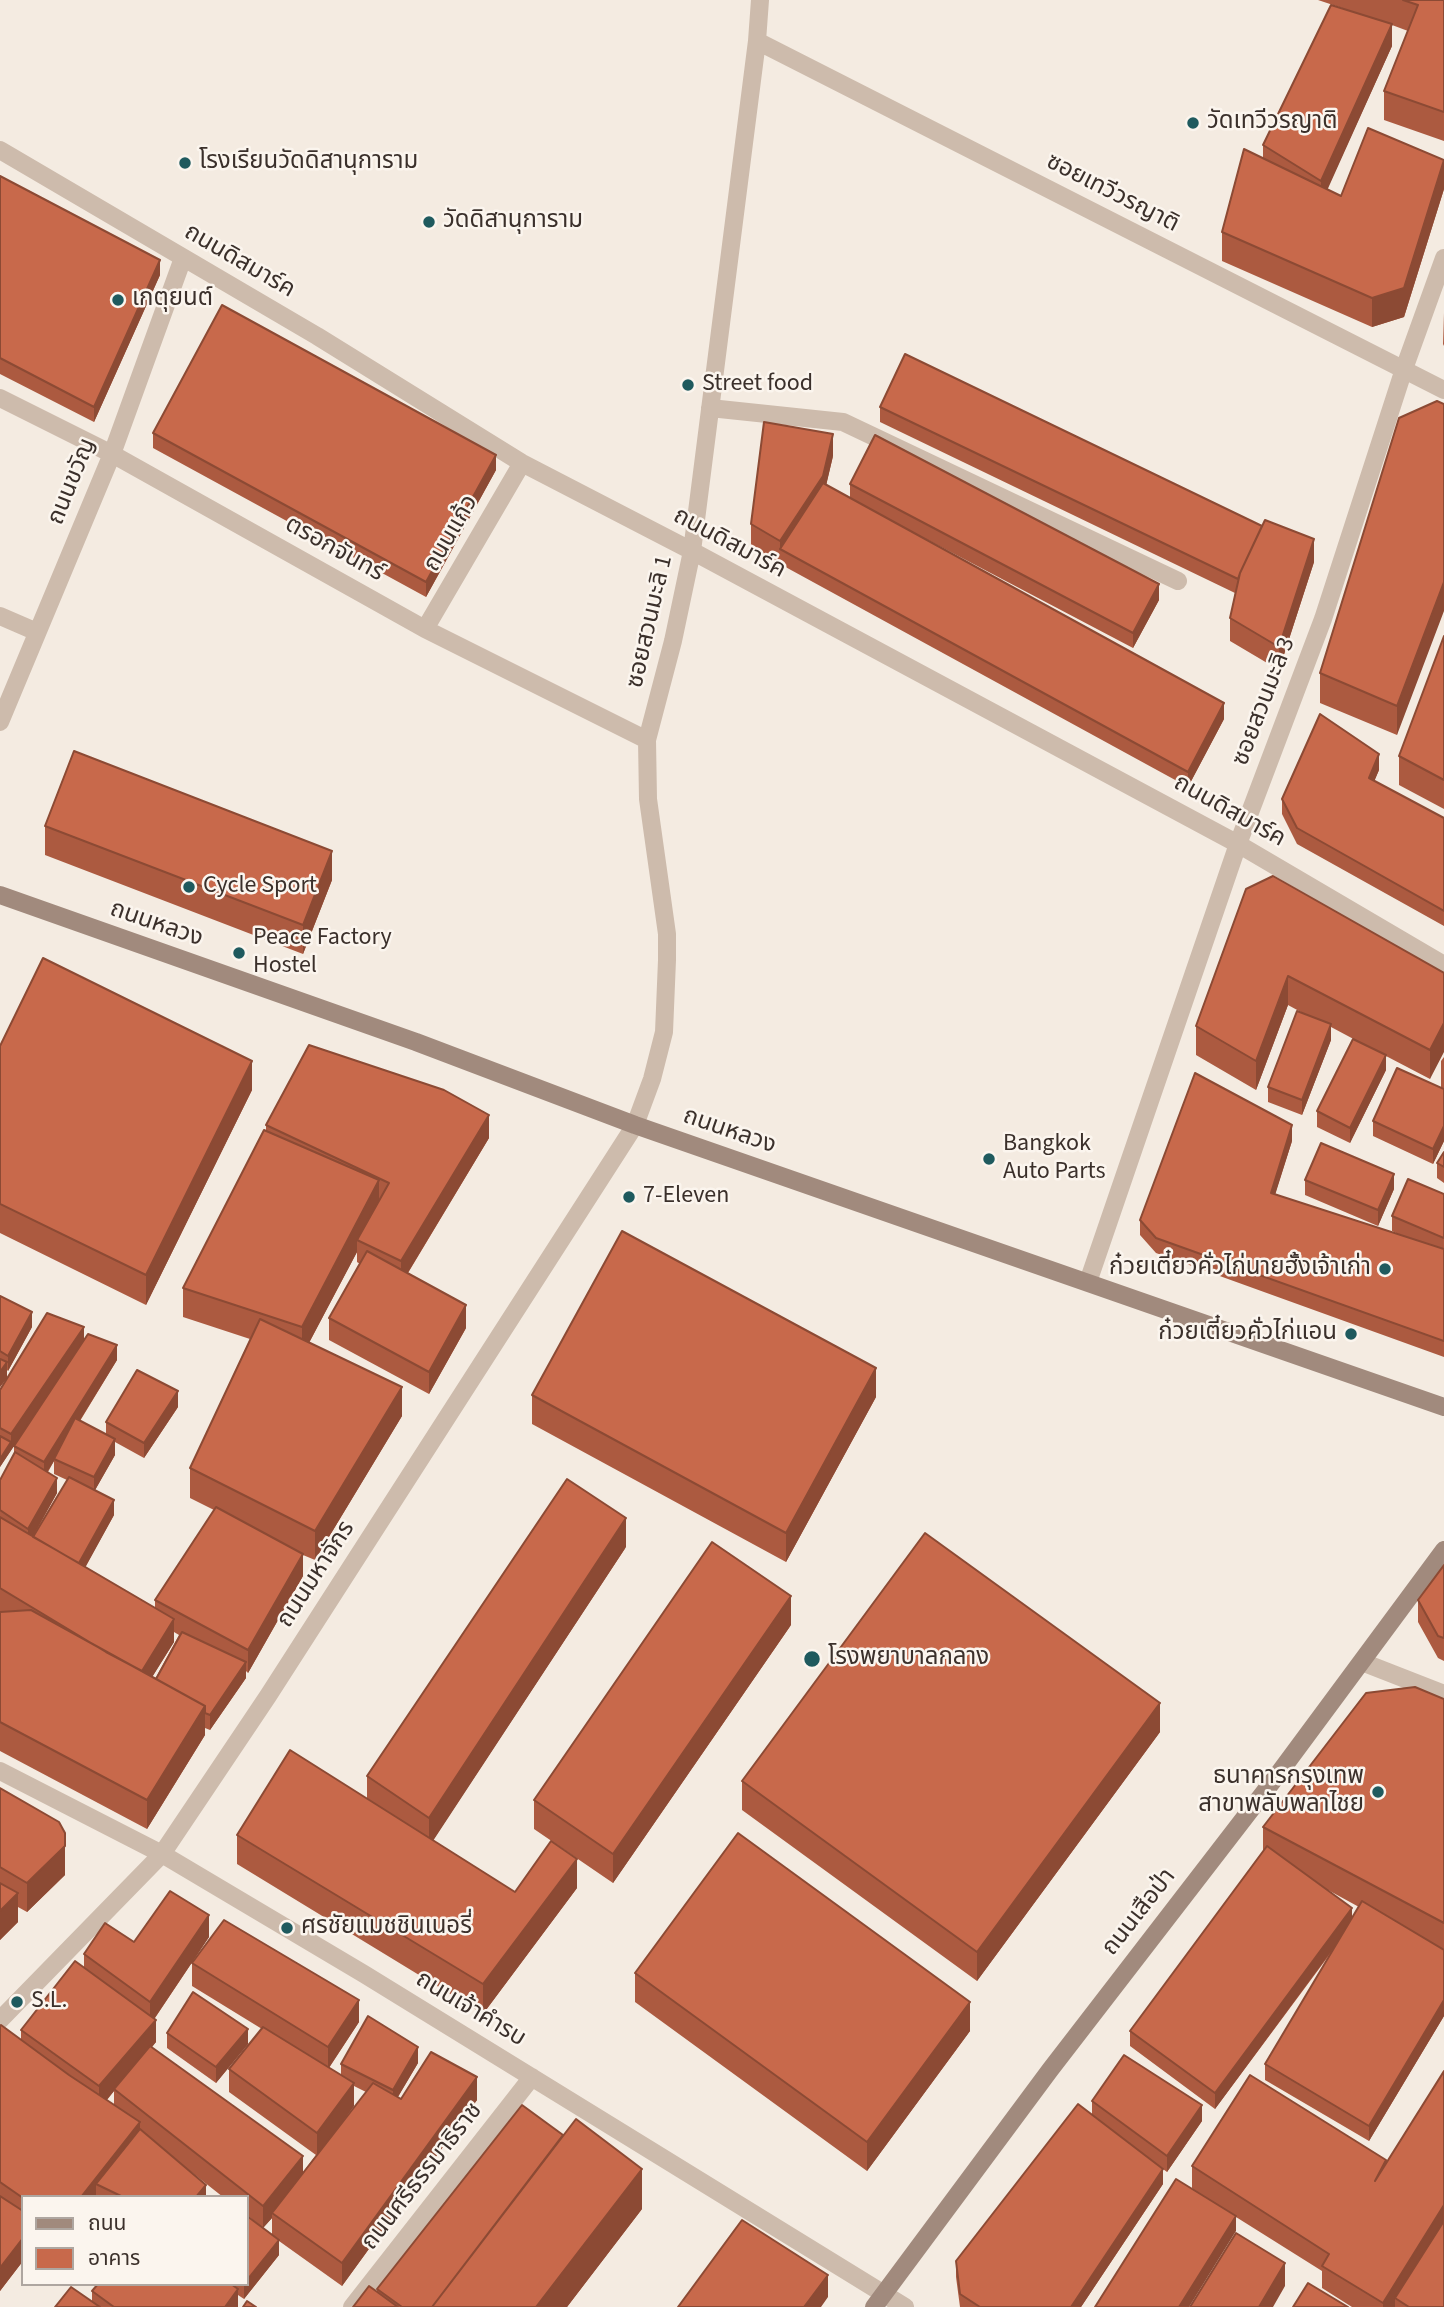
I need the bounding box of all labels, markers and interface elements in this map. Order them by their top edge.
place label: วัดเทวีวรญาติ [1207,109,1337,137]
marker: วัดเทวีวรญาติ [1185,115,1201,131]
street label: ซอยเทวีวรญาติ [1041,148,1183,240]
place label: โรงเรียนวัดดิสานุการาม [199,149,418,177]
marker: โรงเรียนวัดดิสานุการาม [177,155,193,171]
place label: วัดดิสานุการาม [443,208,583,236]
marker: วัดดิสานุการาม [421,214,437,230]
street label: ถนนดิสมาร์ค [178,219,300,305]
place label: เกตุยนต์ [132,286,213,314]
marker: เกตุยนต์ [110,292,126,308]
place label: Street food [702,371,813,399]
marker: Street food [680,377,696,393]
street label: ถนนขวัญ [43,435,103,529]
street label: ถนนแก้ว [419,491,485,577]
street label: ถนนดิสมาร์ค [668,502,790,586]
street label: ตรอกจันทร์ [279,511,389,589]
street label: ซอยสวนมะลิ 1 [622,553,680,691]
street label: ซอยสวนมะลิ 3 [1227,634,1303,770]
street label: ถนนดิสมาร์ค [1168,770,1290,854]
place label: Cycle Sport [203,873,317,901]
marker: Cycle Sport [181,879,197,895]
street label: ถนนหลวง [106,896,206,954]
place label: Peace Factory Hostel [253,925,392,981]
marker: Peace Factory Hostel [231,945,247,961]
street label: ถนนหลวง [679,1103,779,1161]
place label: Bangkok Auto Parts [1003,1131,1105,1187]
marker: Bangkok Auto Parts [981,1151,997,1167]
place label: 7-Eleven [643,1183,729,1211]
marker: 7-Eleven [621,1189,637,1205]
place label: ก๋วยเตี๋ยวคั่วไก่นายฮั้งเจ้าเก่า [1109,1255,1371,1283]
marker: ก๋วยเตี๋ยวคั่วไก่นายฮั้งเจ้าเก่า [1377,1261,1393,1277]
place label: ก๋วยเตี๋ยวคั่วไก่แอน [1158,1320,1337,1348]
marker: ก๋วยเตี๋ยวคั่วไก่แอน [1343,1326,1359,1342]
street label: ถนนมหาจักร [272,1516,362,1634]
place label: โรงพยาบาลกลาง [828,1645,989,1673]
marker: โรงพยาบาลกลาง [802,1649,822,1669]
place label: ธนาคารกรุงเทพ สาขาพลับพลาไชย [1198,1764,1364,1820]
marker: ธนาคารกรุงเทพ สาขาพลับพลาไชย [1370,1784,1386,1800]
street label: ถนนเสือป่า [1097,1864,1183,1962]
place label: ศรชัยแมชชินเนอรี่ [301,1914,472,1942]
marker: ศรชัยแมชชินเนอรี่ [279,1920,295,1936]
street label: ถนนเจ้าคำรบ [410,1966,530,2054]
place label: S.L. [31,1988,67,2016]
marker: S.L. [9,1994,25,2010]
street label: ถนนศรีธรรมาธิราช [356,2097,490,2257]
legend [21,2195,248,2286]
text: ถนน [88,2208,126,2238]
text: อาคาร [88,2243,140,2273]

